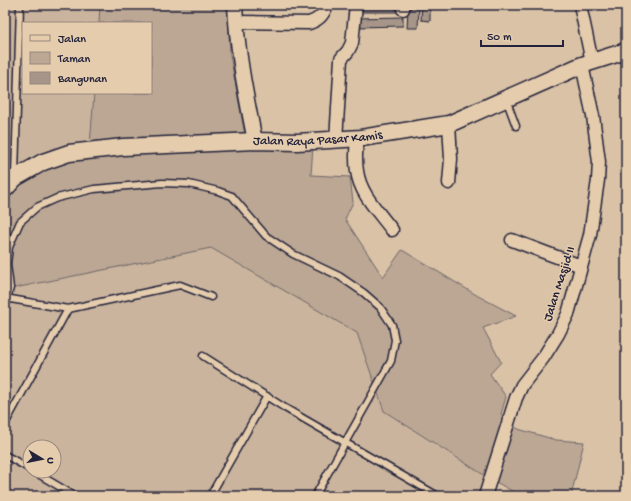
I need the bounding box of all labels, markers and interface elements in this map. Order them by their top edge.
legend [22,22,152,94]
scale bar [481,22,563,48]
text: 50 m [487,31,512,45]
text: Jalan [58,33,86,47]
text: Taman [57,53,90,67]
text: Bangunan [57,73,107,87]
street label: Jalan Raya Pasar Kamis [253,127,385,150]
street label: Jalan Masjid II [541,245,579,323]
north arrow [22,439,62,479]
text: U [43,456,56,465]

